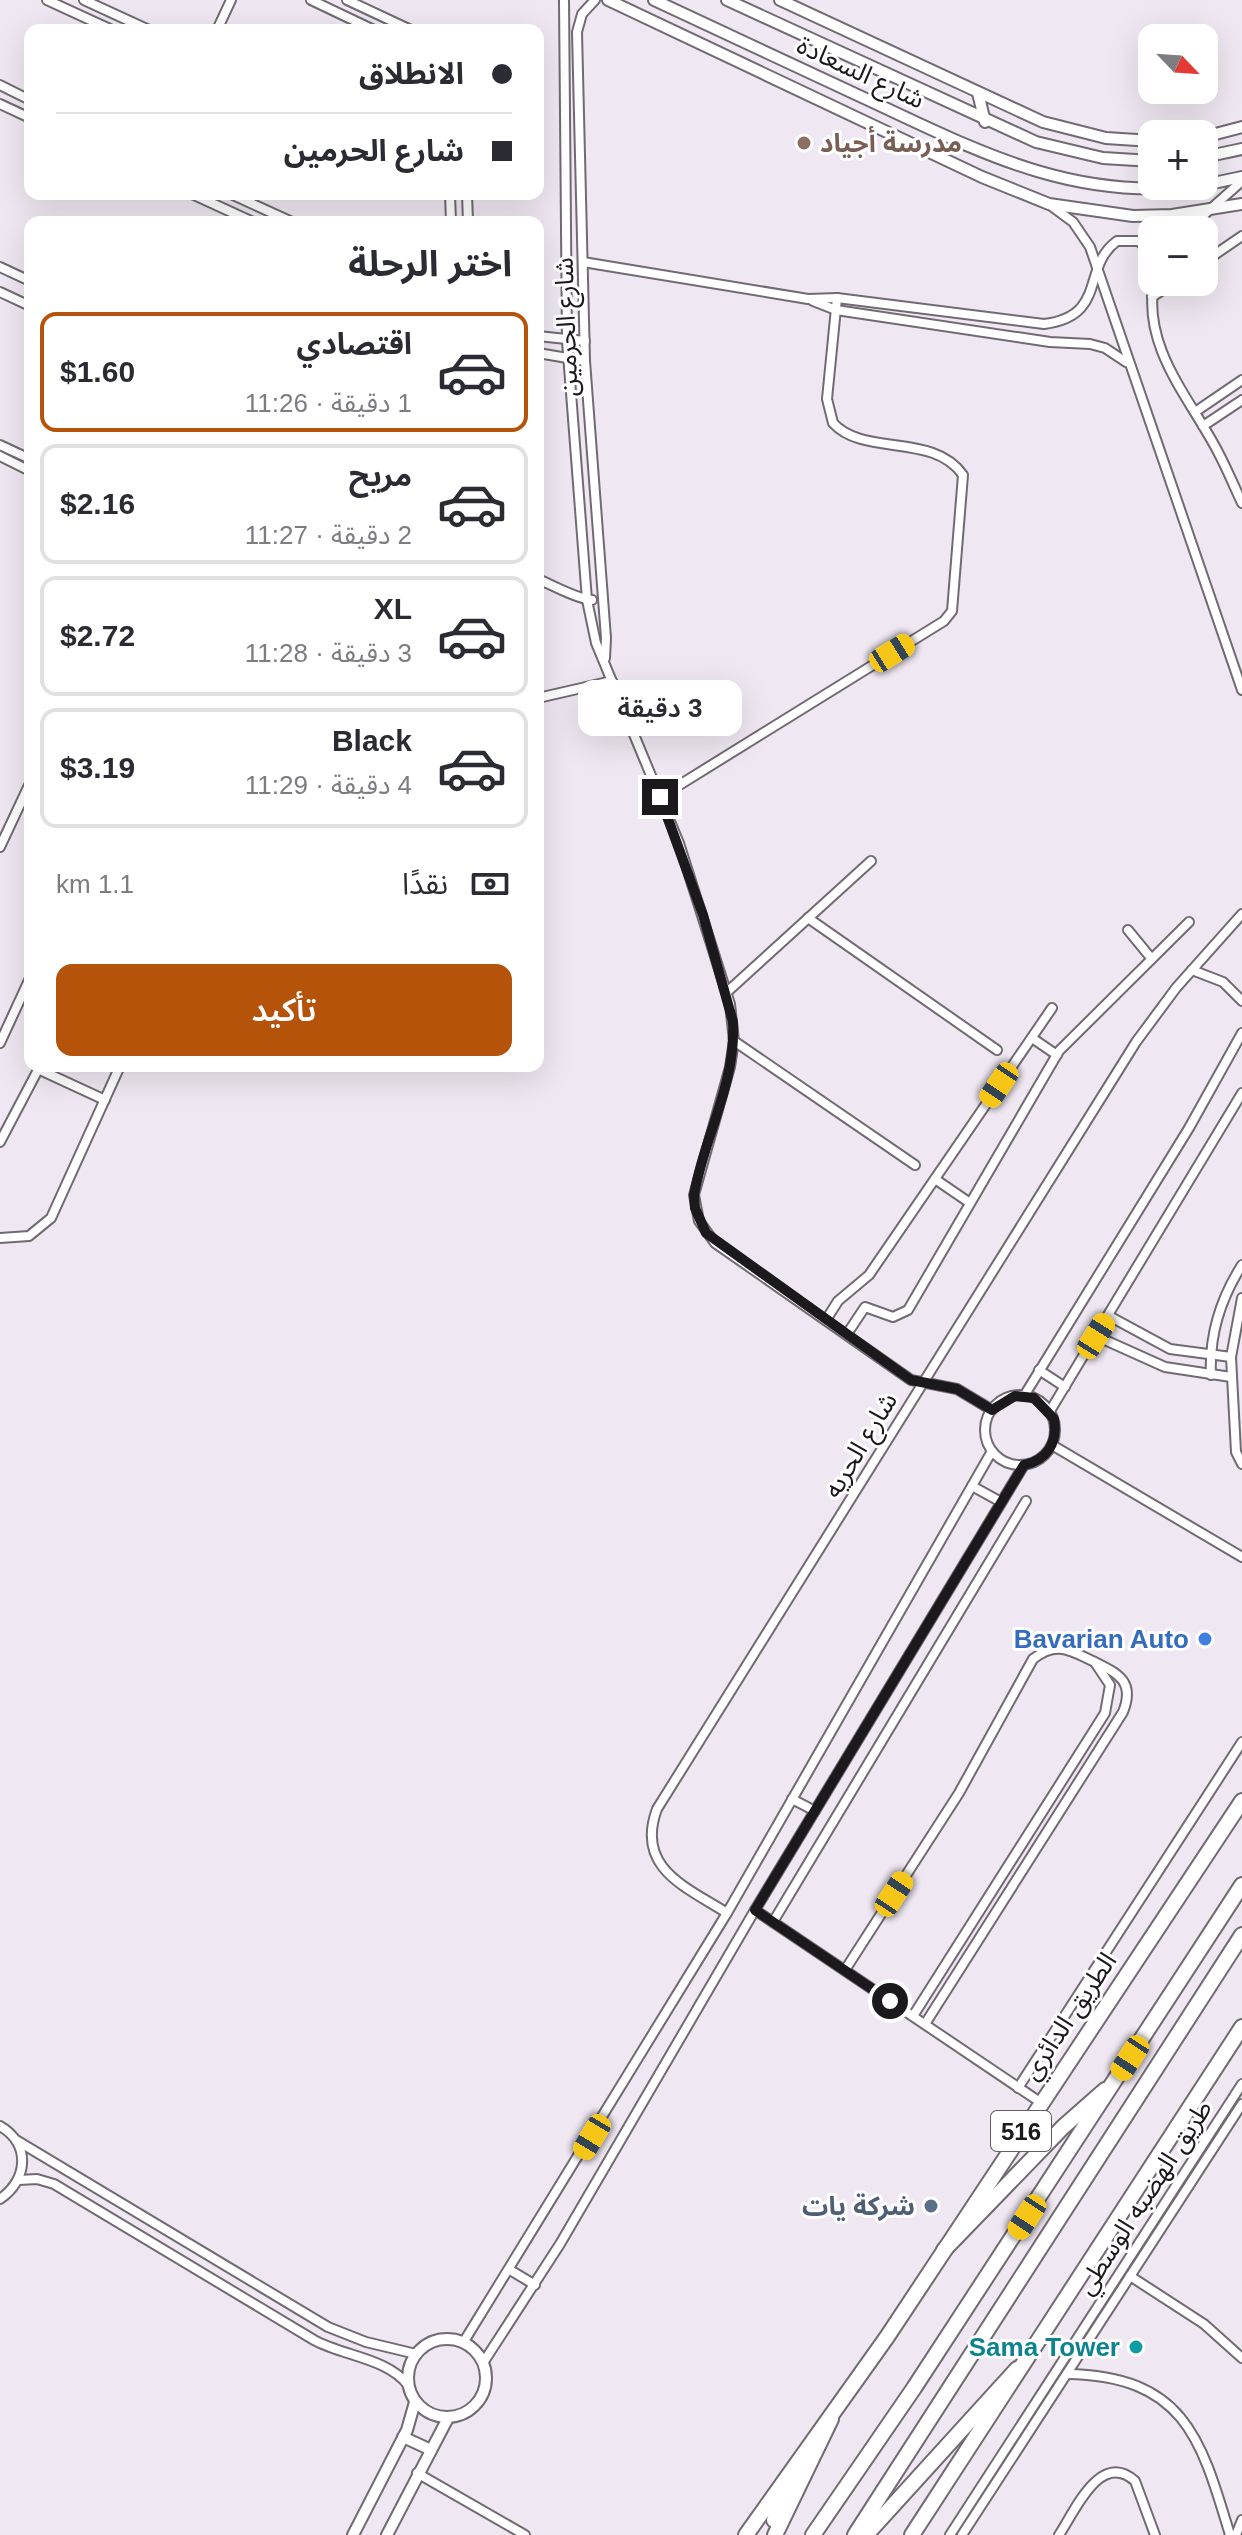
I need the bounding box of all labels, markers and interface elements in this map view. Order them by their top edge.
north arrow [1138,24,1218,104]
map controls [1138,24,1218,296]
street label: شارع السعادة [791,29,929,118]
text: الانطلاق [359,57,464,90]
button: + [1138,120,1218,200]
place label: مدرسة أجياد [820,126,962,158]
text: شارع الحرمين [284,134,464,167]
marker: مدرسة أجياد [795,134,813,152]
button: − [1138,216,1218,296]
text: اختر الرحلة [348,243,512,284]
street label: شارع الحرمين [549,257,587,397]
text: اقتصادي [297,327,412,360]
icon: car [436,336,508,408]
text: $1.60 [60,355,135,388]
text: 1 دقيقة · 11:26 [245,388,412,418]
text: مريح [349,459,412,492]
icon: car [436,468,508,540]
text: $2.16 [60,487,135,520]
text: 2 دقيقة · 11:27 [245,520,412,550]
text: XL [374,592,412,625]
icon: car [436,600,508,672]
text: $2.72 [60,619,135,652]
car [865,630,919,676]
text: 3 دقيقة · 11:28 [245,638,412,668]
callout: 3 دقيقة [578,681,742,737]
text: 3 دقيقة [618,693,702,723]
text: Black [332,724,412,757]
icon: car [436,732,508,804]
text: $3.19 [60,751,135,784]
text: 4 دقيقة · 11:29 [245,770,412,800]
route end [642,779,678,815]
icon: cash [468,862,512,906]
text: نقدًا [402,867,448,900]
text: 1.1 km [56,869,134,899]
button: تأكيد [56,964,512,1056]
car [976,1058,1022,1112]
car [1073,1309,1119,1363]
street label: شارع الحريه [817,1387,907,1505]
place label: Bavarian Auto [1014,1624,1189,1654]
marker: Bavarian Auto [1196,1630,1214,1648]
car [871,1867,917,1921]
street label: الطريق الدائري [1015,1947,1127,2088]
route start [872,1983,908,2019]
car [1107,2031,1153,2085]
street label: طريق الهضبه الوسطي [1070,2094,1222,2303]
car [569,2110,615,2164]
road number: 516 [991,2111,1051,2151]
car [1004,2190,1050,2244]
place label: شركة يات [802,2191,915,2221]
marker: شركة يات [922,2197,940,2215]
place label: Sama Tower [969,2332,1120,2362]
marker: Sama Tower [1127,2338,1145,2356]

